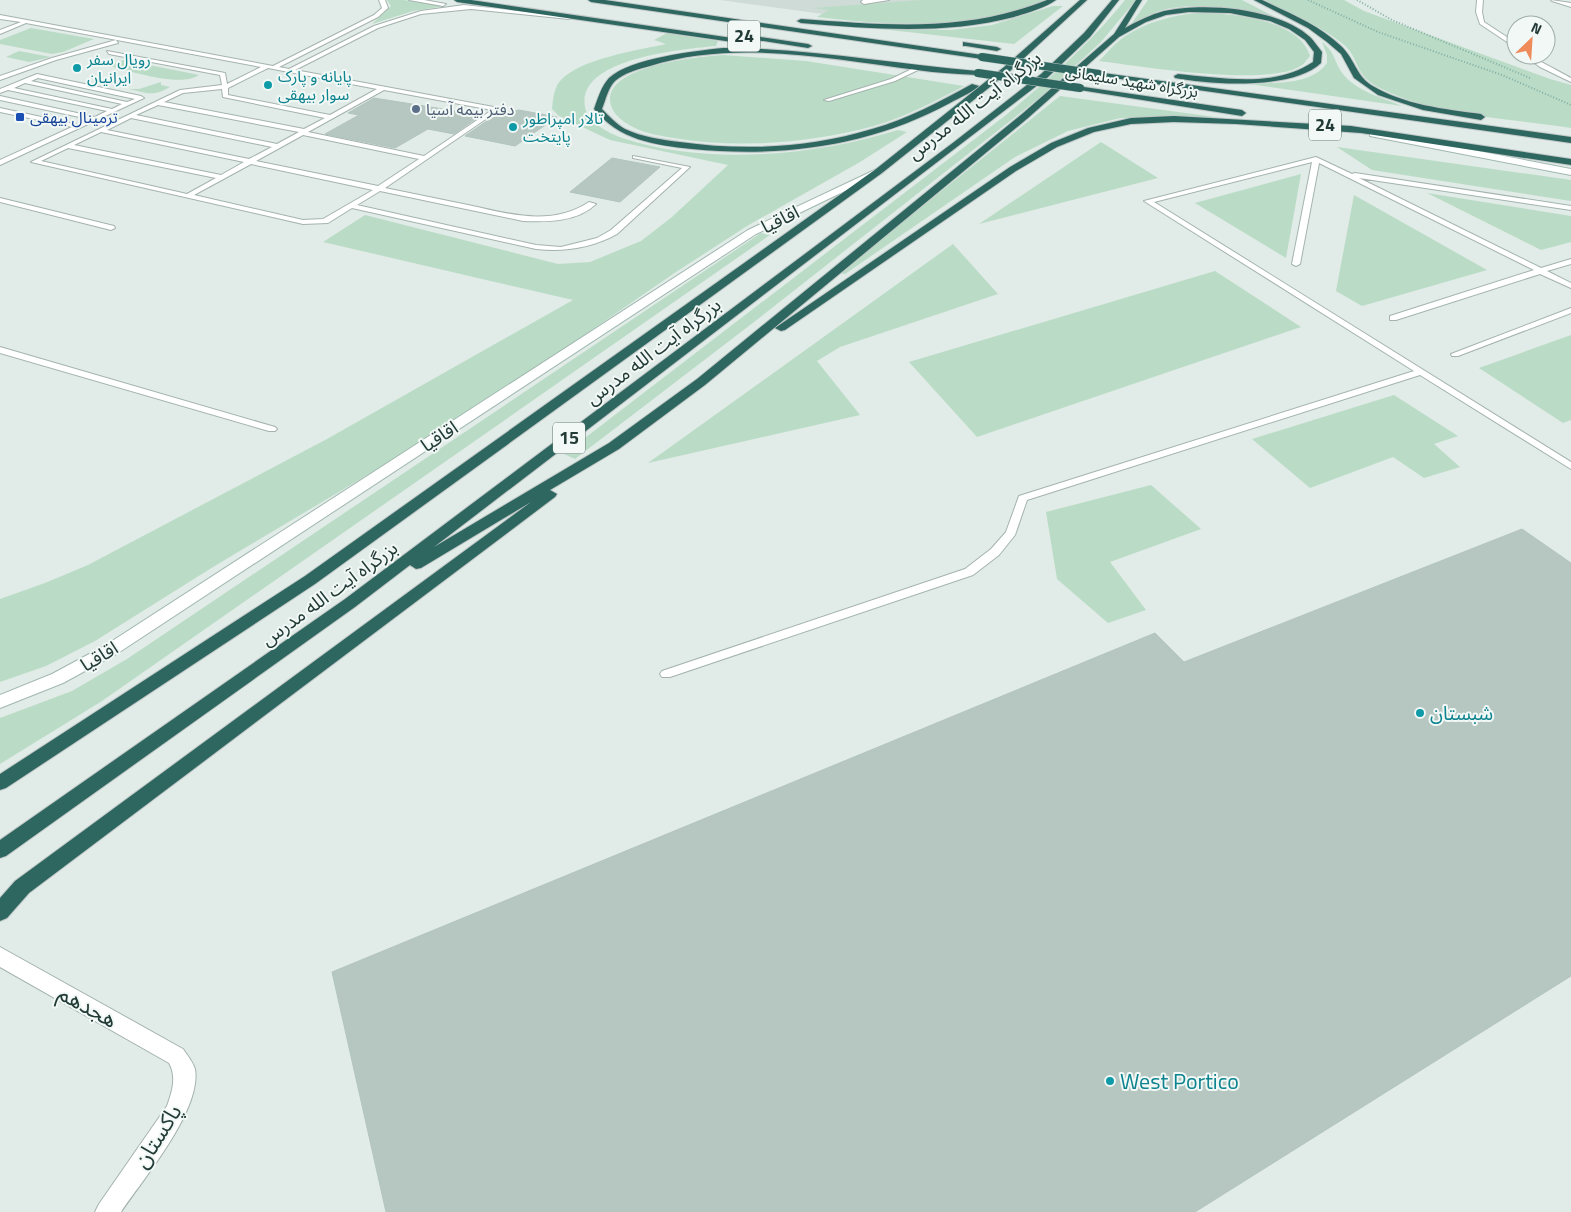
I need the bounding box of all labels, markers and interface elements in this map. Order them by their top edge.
north arrow [1506,15,1556,65]
text: N [1528,16,1546,39]
road number: 24 [728,20,760,52]
street label: بزرگراه آیت الله مدرس [900,43,1047,166]
place label: رویال سفر ایرانیان [86,47,151,89]
street label: بزرگراه شهید سلیمانی [1064,59,1200,103]
marker: رویال سفر ایرانیان [71,62,83,74]
place label: پایانه و پارک سوار بیهقی [278,64,352,106]
marker: پایانه و پارک سوار بیهقی [262,79,274,91]
place label: دفتر بیمه آسیا [426,97,514,121]
marker: دفتر بیمه آسیا [410,103,422,115]
place label: ترمینال بیهقی [30,105,118,129]
place label: تالار امپراطور پایتخت [522,106,604,148]
road number: 24 [1309,110,1341,140]
marker: ترمینال بیهقی [14,111,26,123]
marker: تالار امپراطور پایتخت [507,121,519,133]
street label: اقاقیا [756,197,804,240]
street label: بزرگراه آیت الله مدرس [579,290,727,411]
street label: اقاقیا [414,413,463,459]
road number: 15 [553,422,585,453]
street label: بزرگراه آیت الله مدرس [254,533,403,652]
street label: اقاقیا [74,633,123,678]
place label: شبستان [1430,698,1493,727]
marker: شبستان [1414,707,1426,719]
street label: هجدهم [52,976,124,1036]
place label: West Portico [1120,1064,1239,1098]
marker: West Portico [1104,1075,1116,1087]
street label: پاکستان [124,1097,190,1175]

